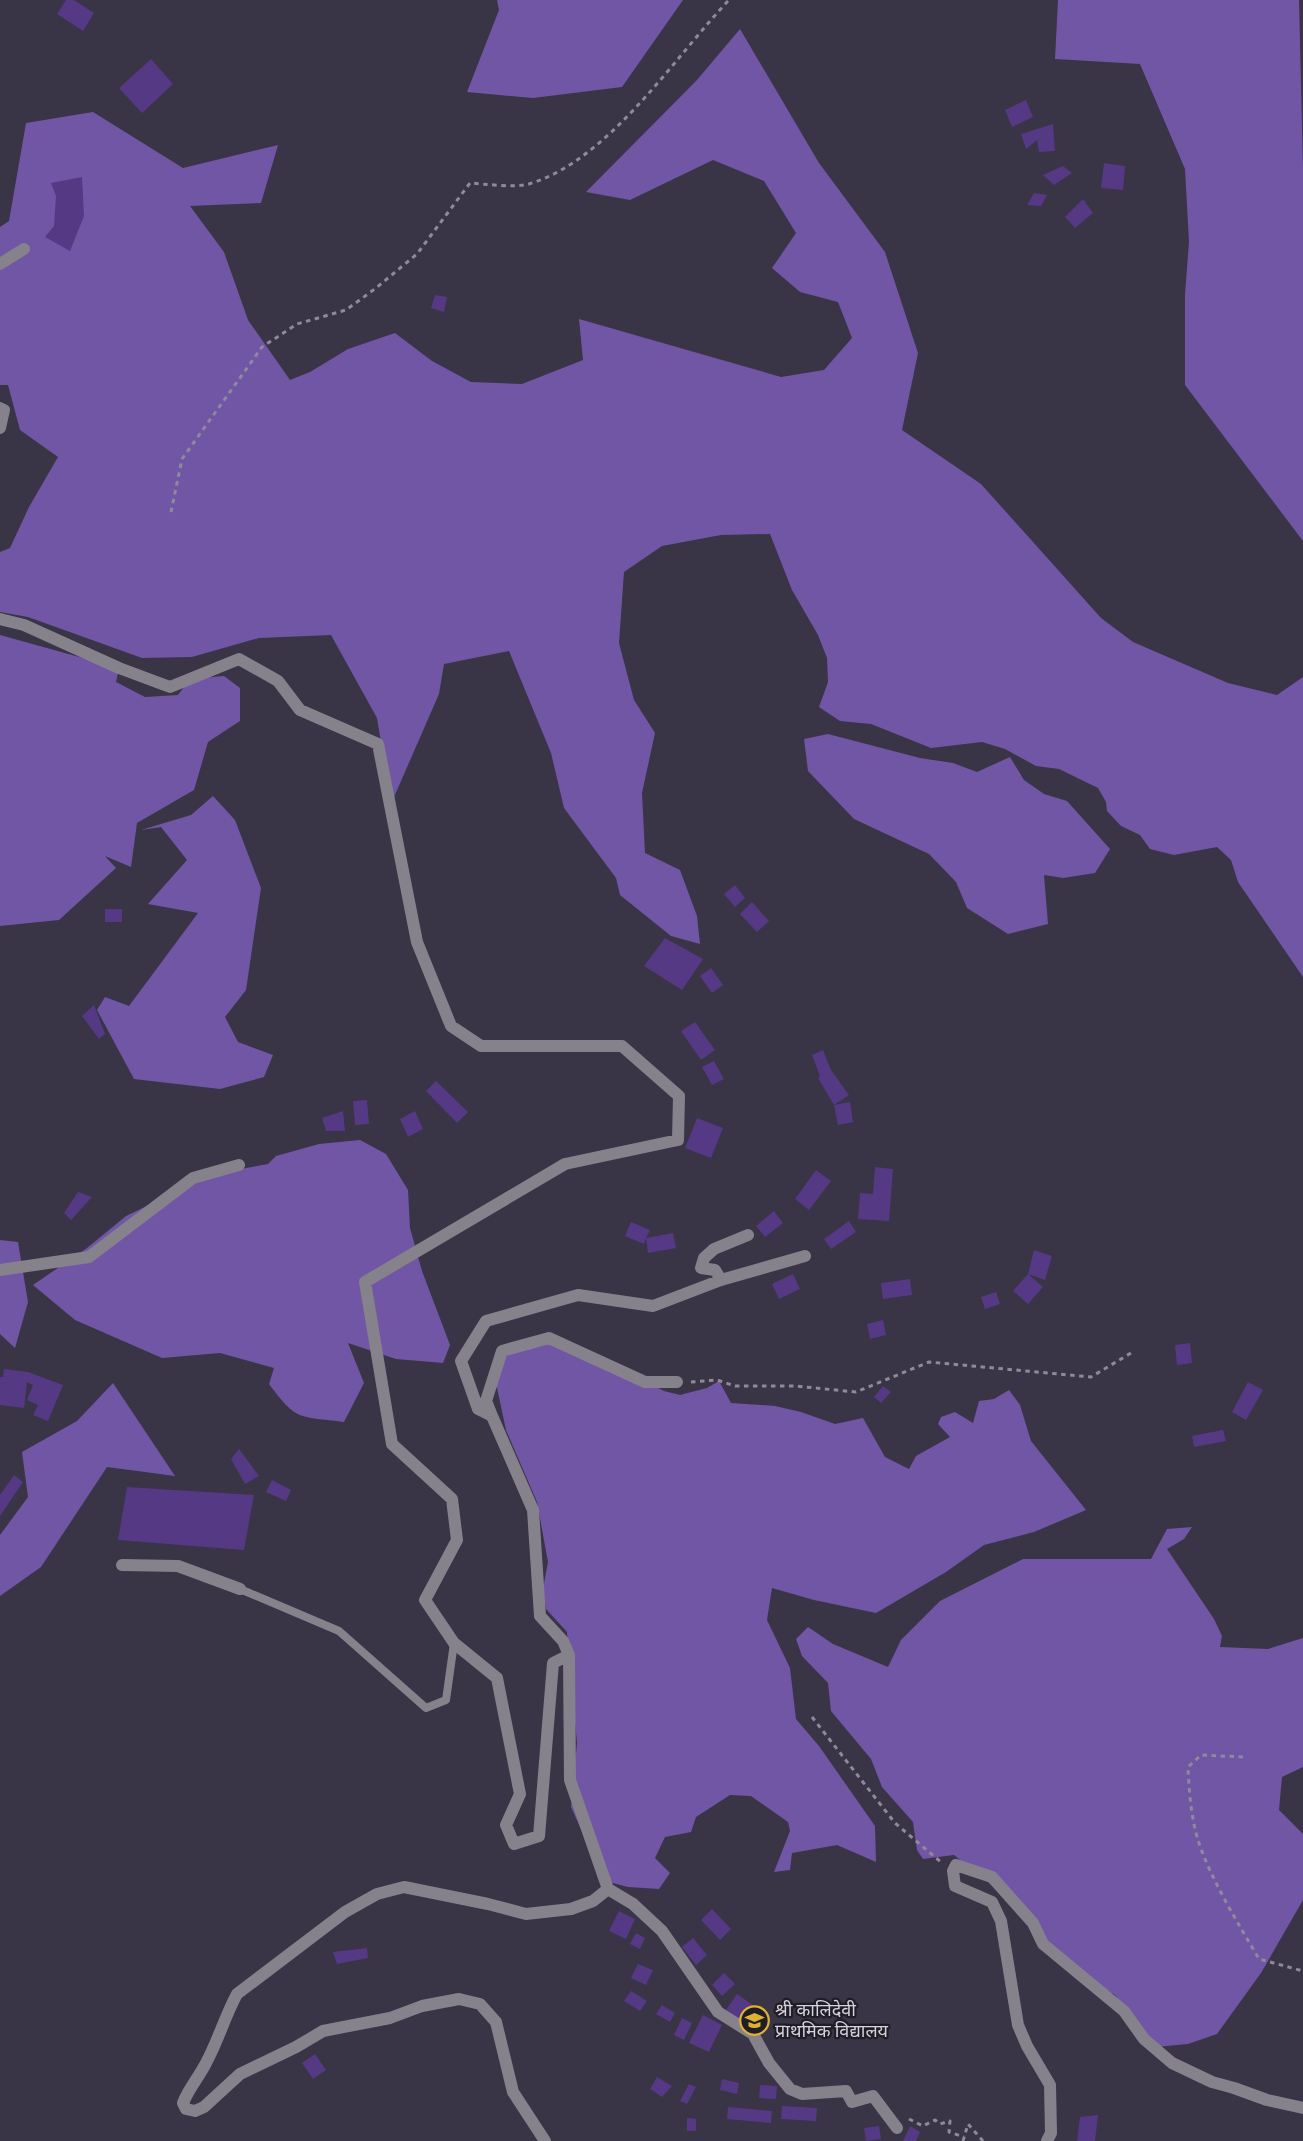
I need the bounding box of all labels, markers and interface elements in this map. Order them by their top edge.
place label: श्री कालिदेवी प्राथमिक विद्यालय [775,1999,889,2042]
school or university icon: श्री कालिदेवी प्राथमिक विद्यालय [738,2004,770,2036]

